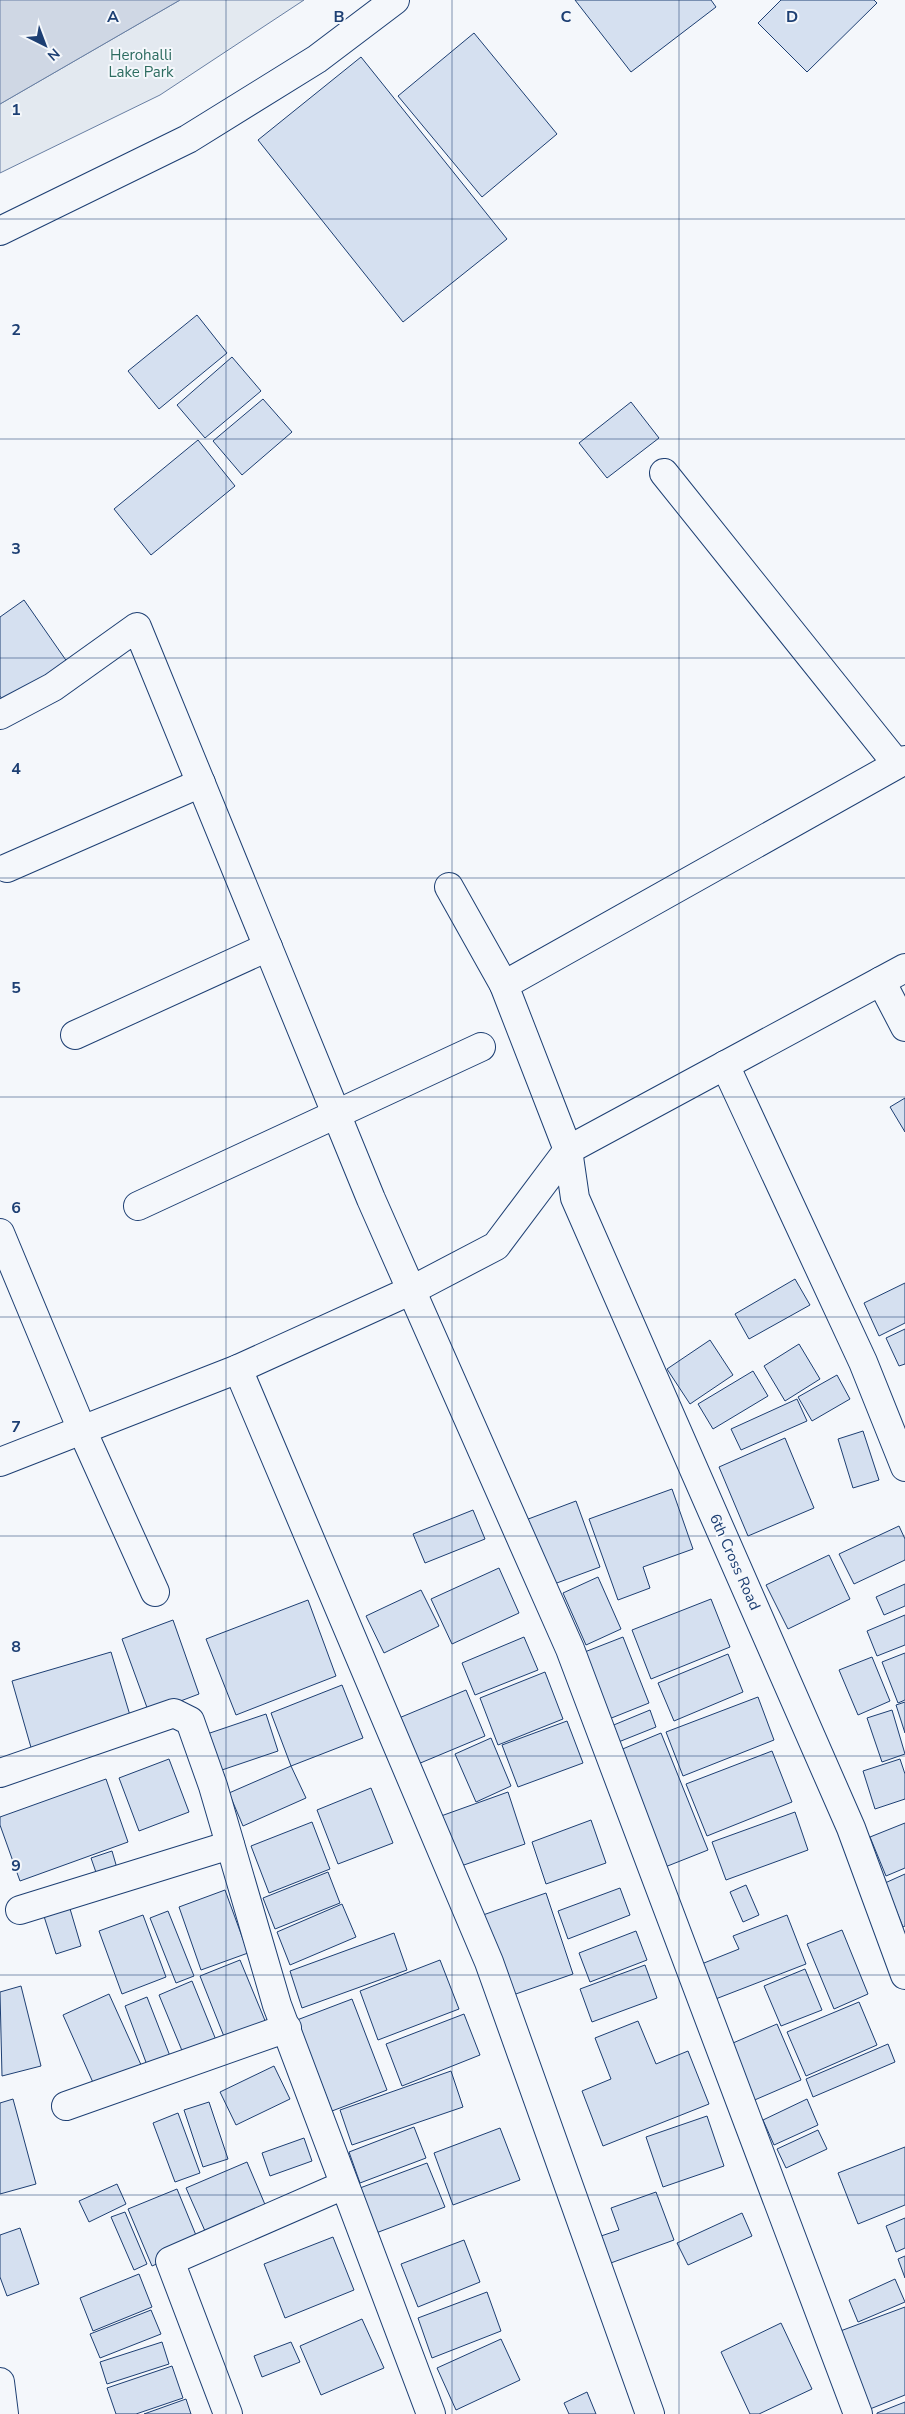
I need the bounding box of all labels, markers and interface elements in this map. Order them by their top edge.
text: A [107,6,119,28]
text: B [333,6,345,28]
text: C [561,6,572,28]
text: D [786,6,798,28]
north arrow [20,20,70,70]
text: N [43,44,64,65]
park label: Herohalli Lake Park [108,45,174,82]
text: 1 [11,99,21,121]
text: 2 [11,319,21,341]
text: 3 [11,538,21,560]
text: 4 [11,758,21,780]
text: 5 [11,977,21,999]
text: 6 [11,1197,21,1219]
text: 7 [11,1416,21,1438]
street label: 6th Cross Road [705,1511,765,1613]
text: 8 [11,1636,21,1658]
text: 9 [11,1855,21,1877]

